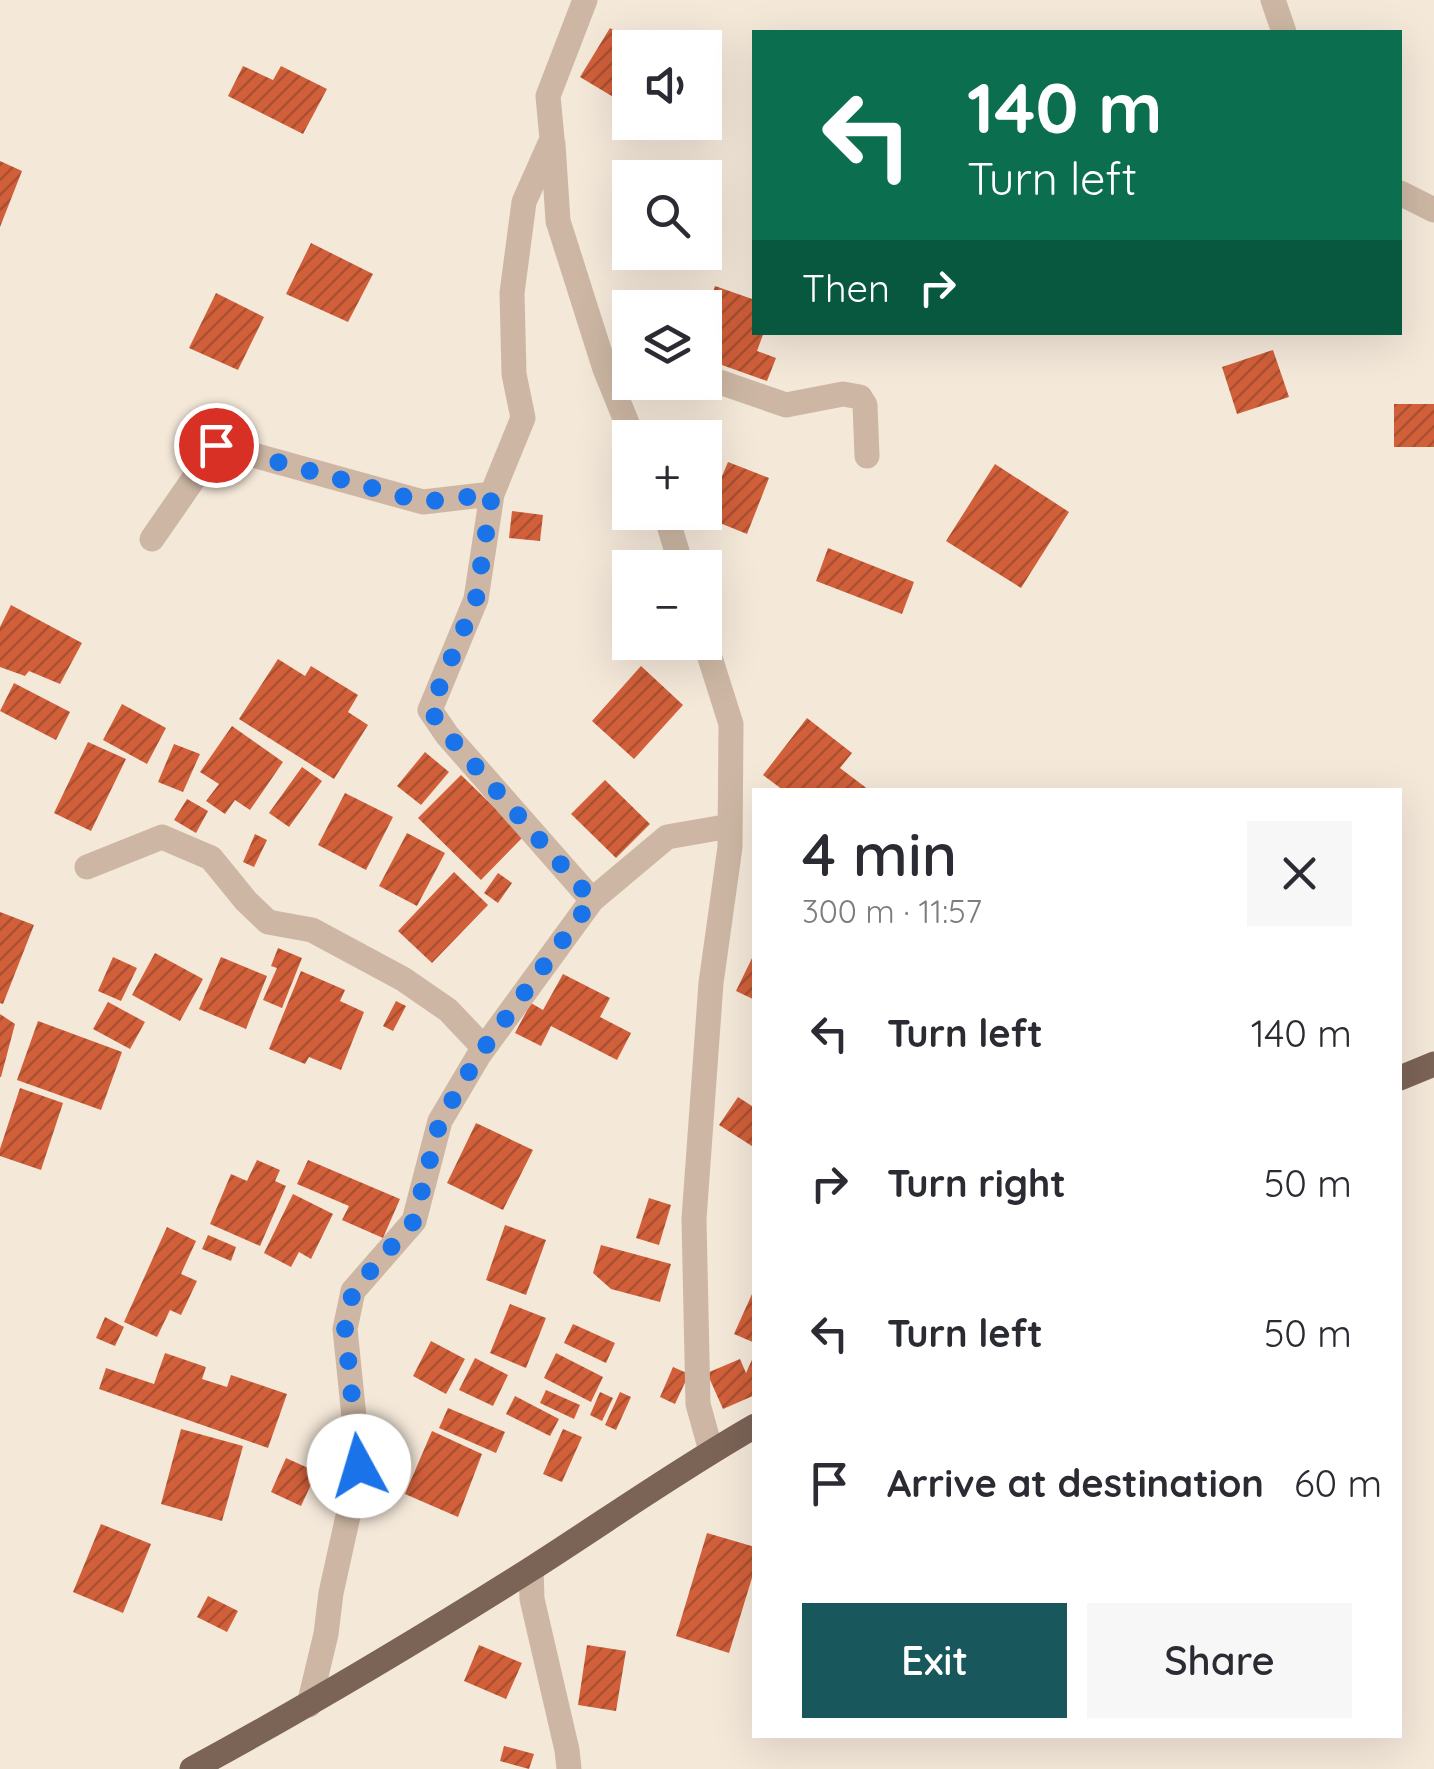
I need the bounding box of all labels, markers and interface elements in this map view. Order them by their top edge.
map controls [612,30,722,660]
button: sound [612,30,722,140]
text: 140 m [967,63,1163,151]
icon: left [802,70,932,200]
text: Turn left [967,150,1137,206]
button: search [612,160,722,270]
icon: right [910,260,965,315]
text: Then [802,264,890,312]
button: layers [612,290,722,400]
pin [174,403,259,488]
icon: arrive [189,418,244,473]
button: + [612,420,722,530]
button: − [612,550,722,660]
text: 4 min [802,816,957,891]
button: close [1247,821,1352,926]
text: 300 m · 11:57 [802,891,982,931]
icon: left [802,1006,857,1061]
text: Turn left [887,1009,1043,1057]
text: 140 m [1251,1009,1352,1057]
icon: right [802,1156,857,1211]
text: Turn right [887,1159,1066,1207]
text: 50 m [1264,1159,1352,1207]
icon: left [802,1306,857,1361]
text: Turn left [887,1309,1043,1357]
text: 50 m [1264,1309,1352,1357]
position arrow [307,1414,411,1518]
icon: arrive [802,1456,857,1511]
text: Arrive at destination [887,1459,1264,1507]
text: 60 m [1294,1459,1382,1507]
button: Exit [802,1603,1067,1718]
button: Share [1087,1603,1352,1718]

